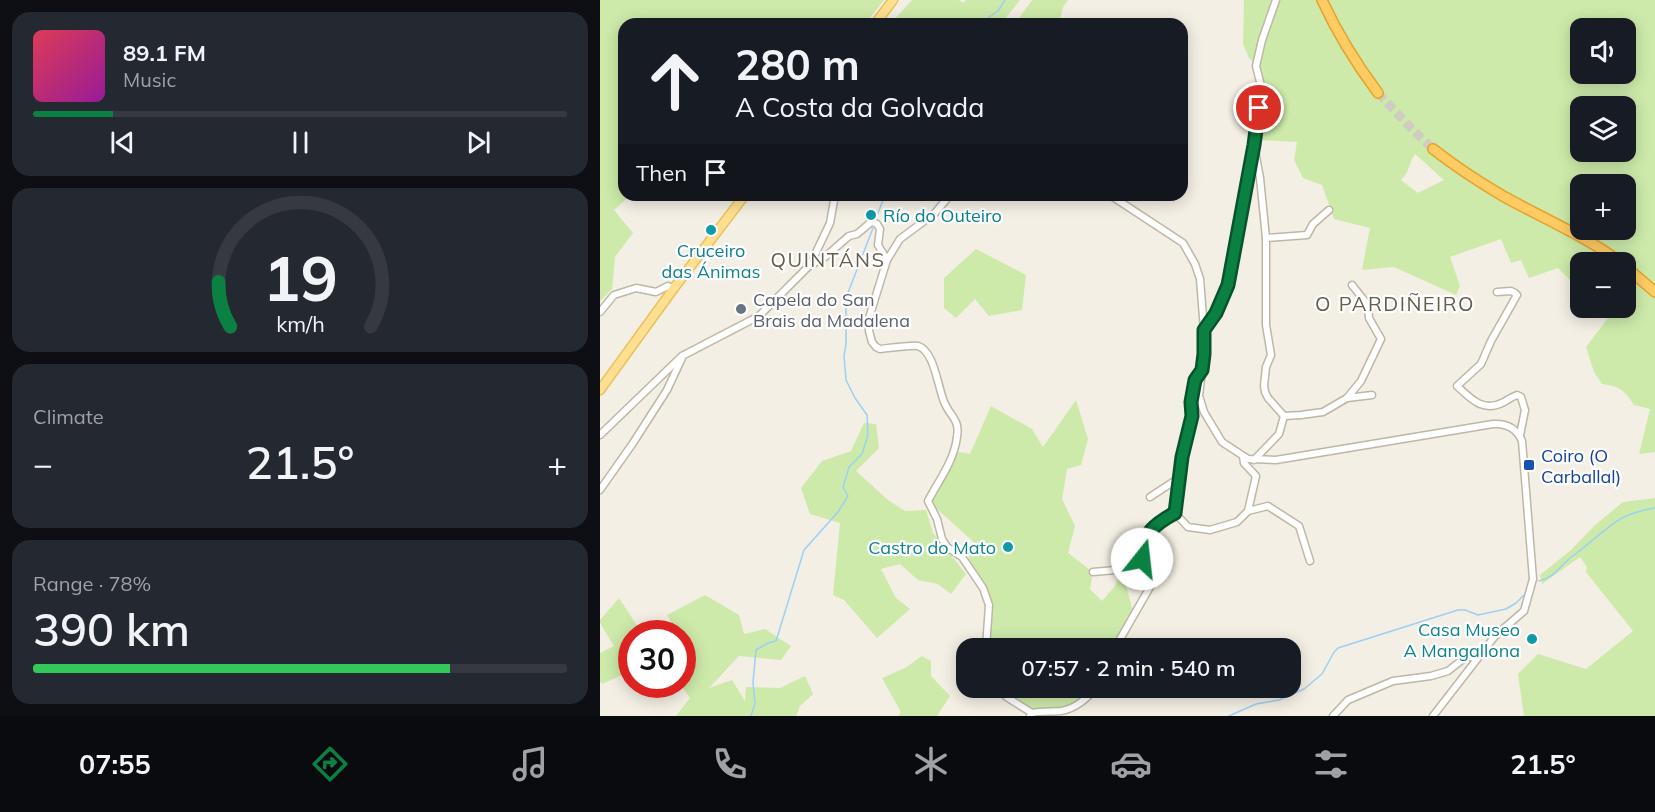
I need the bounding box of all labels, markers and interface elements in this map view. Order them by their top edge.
map controls [1570,18,1636,318]
button: sound [1570,18,1636,84]
text: 280 m [735,38,860,91]
text: 89.1 FM [123,39,206,67]
icon: ahead [636,42,714,120]
text: Music [123,67,176,92]
pin [1233,82,1284,133]
text: A Costa da Golvada [735,90,984,124]
icon: arrive [1242,91,1275,124]
button: layers [1570,96,1636,162]
icon: previous [106,126,139,159]
icon: pause [284,126,317,159]
icon: next [462,126,495,159]
icon: arrive [699,156,732,189]
text: Then [636,159,687,187]
button: + [1570,174,1636,240]
place label: Río do Outeiro [883,204,1002,227]
marker: Río do Outeiro [864,208,878,222]
marker: Cruceiro das Ánimas [704,223,718,237]
text: 19 [263,238,337,317]
place label: Cruceiro das Ánimas [662,239,760,283]
district label: QUINTÁNS [771,247,885,272]
button: − [1570,252,1636,318]
place label: Capela do San Brais da Madalena [753,288,910,332]
district label: O PARDIÑEIRO [1315,291,1475,316]
marker: Capela do San Brais da Madalena [734,302,748,316]
text: km/h [276,310,324,337]
text: Climate [33,404,104,429]
text: 21.5° [246,434,354,490]
text: − [33,443,53,484]
text: + [547,443,567,484]
place label: Coiro (O Carballal) [1541,444,1621,488]
marker: Coiro (O Carballal) [1522,458,1536,472]
position arrow [1110,527,1174,591]
place label: Castro do Mato [868,536,996,559]
marker: Castro do Mato [1001,540,1015,554]
text: Range · 78% [33,571,151,596]
text: 390 km [33,601,190,657]
place label: Casa Museo A Mangallona [1403,618,1520,662]
speed limit sign: 30 [618,620,696,698]
marker: Casa Museo A Mangallona [1525,632,1539,646]
text: 07:57 · 2 min · 540 m [1021,654,1236,682]
icon: directions [309,743,351,785]
icon: music [509,743,551,785]
icon: phone [709,743,751,785]
icon: climate [910,743,952,785]
icon: car [1110,743,1152,785]
icon: filters [1310,743,1352,785]
text: 07:55 [79,747,151,781]
text: 21.5° [1510,747,1576,781]

